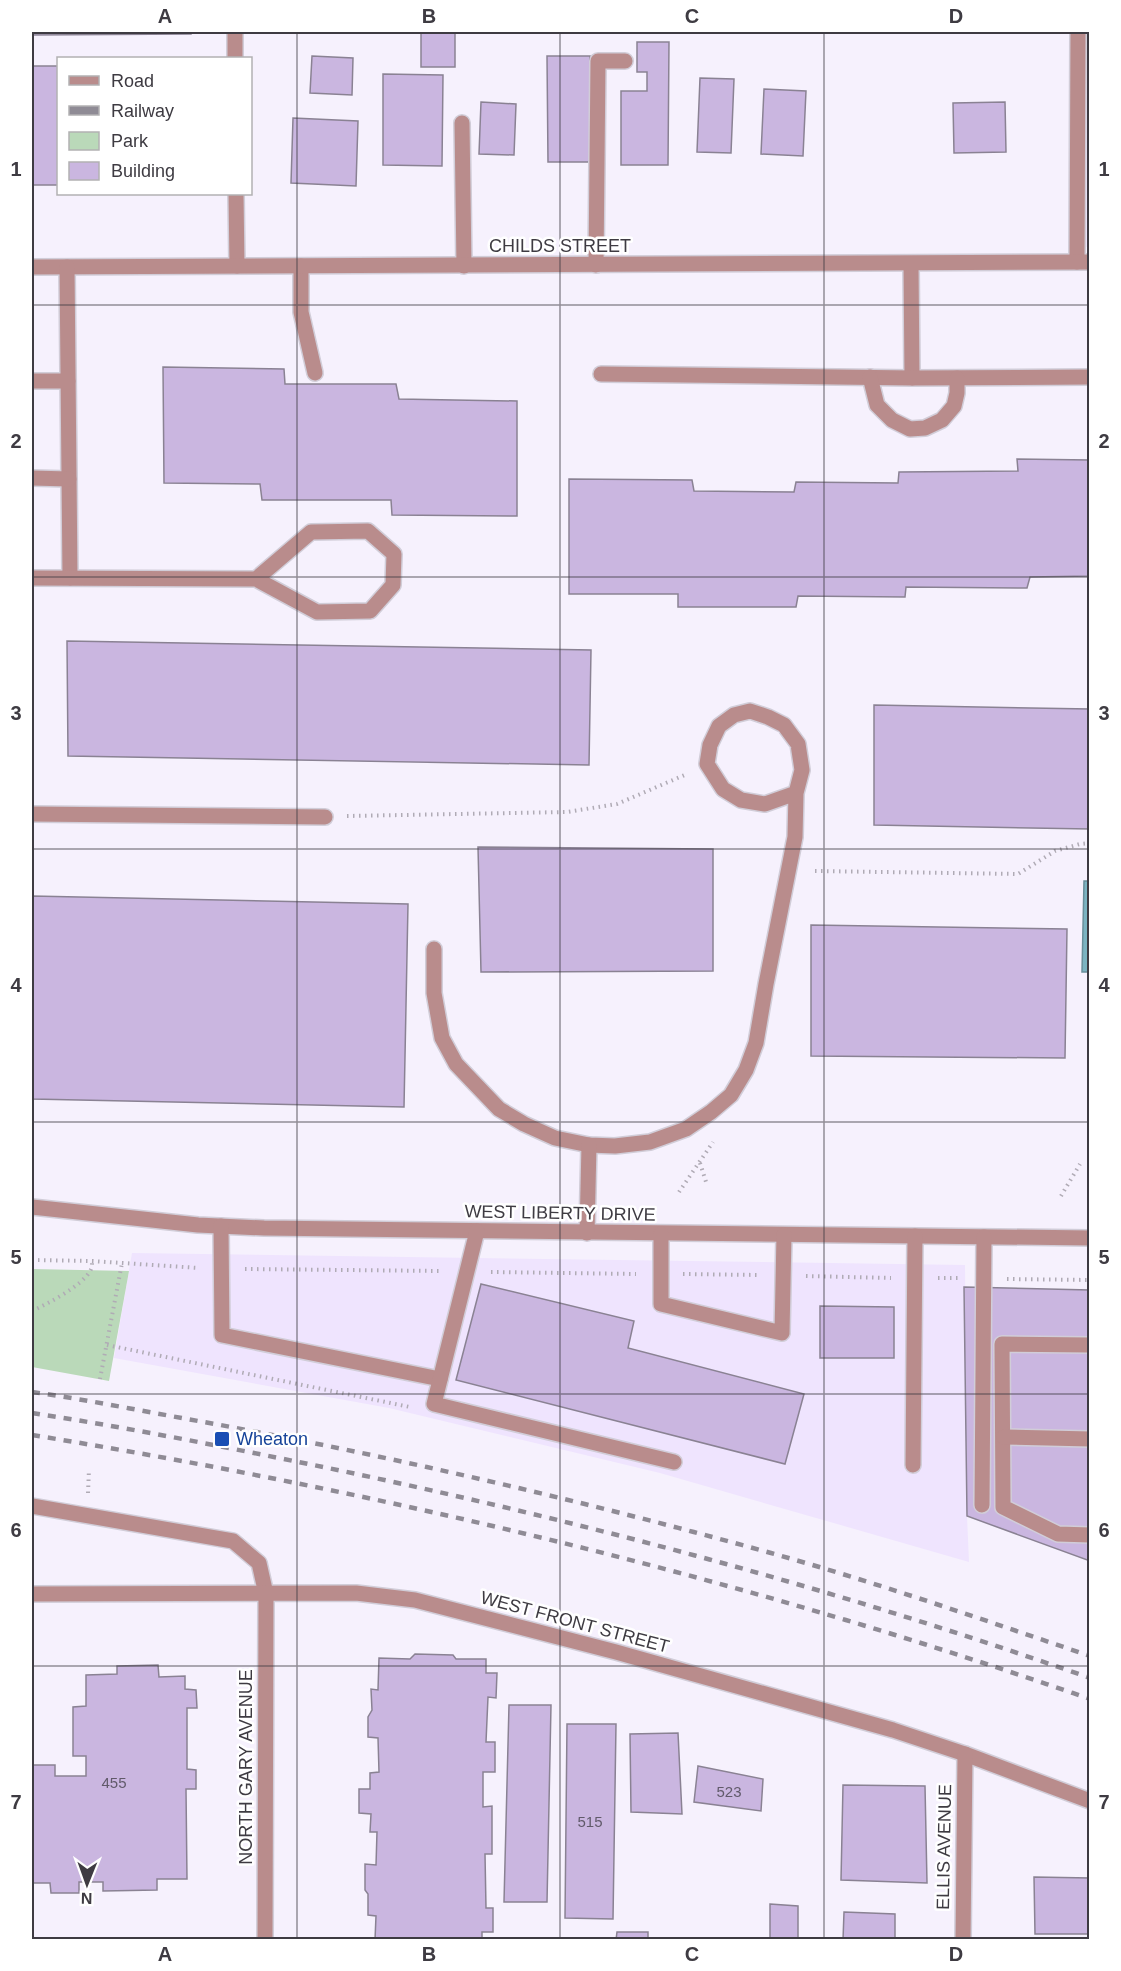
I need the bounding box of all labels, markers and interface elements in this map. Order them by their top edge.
text: A [158,5,172,27]
text: B [422,5,436,27]
text: C [685,5,699,27]
text: D [949,5,963,27]
legend [57,57,252,195]
text: Road [111,71,154,91]
text: Railway [111,101,174,121]
text: Park [111,131,149,151]
text: 1 [10,158,22,180]
text: 1 [1098,158,1110,180]
text: Building [111,161,175,181]
street label: CHILDS STREET [489,236,631,256]
text: 2 [10,430,22,452]
text: 2 [1098,430,1110,452]
text: 3 [10,702,22,724]
text: 3 [1098,702,1110,724]
text: 4 [10,974,22,996]
text: 4 [1098,974,1110,996]
street label: WEST LIBERTY DRIVE [464,1201,656,1225]
text: 5 [10,1246,22,1268]
text: 5 [1098,1246,1110,1268]
place label: Wheaton [236,1429,308,1449]
marker: Wheaton [213,1430,231,1448]
text: 6 [10,1519,22,1541]
text: 6 [1098,1519,1110,1541]
street label: WEST FRONT STREET [479,1587,671,1657]
street label: NORTH GARY AVENUE [236,1669,256,1865]
house number: 455 [101,1774,127,1791]
house number: 523 [716,1783,742,1800]
street label: ELLIS AVENUE [933,1784,955,1910]
text: 7 [10,1791,22,1813]
text: 7 [1098,1791,1110,1813]
house number: 515 [577,1813,603,1830]
north arrow [57,1854,117,1914]
text: N [81,1890,93,1907]
text: A [158,1943,172,1965]
text: B [422,1943,436,1965]
text: C [685,1943,699,1965]
text: D [949,1943,963,1965]

